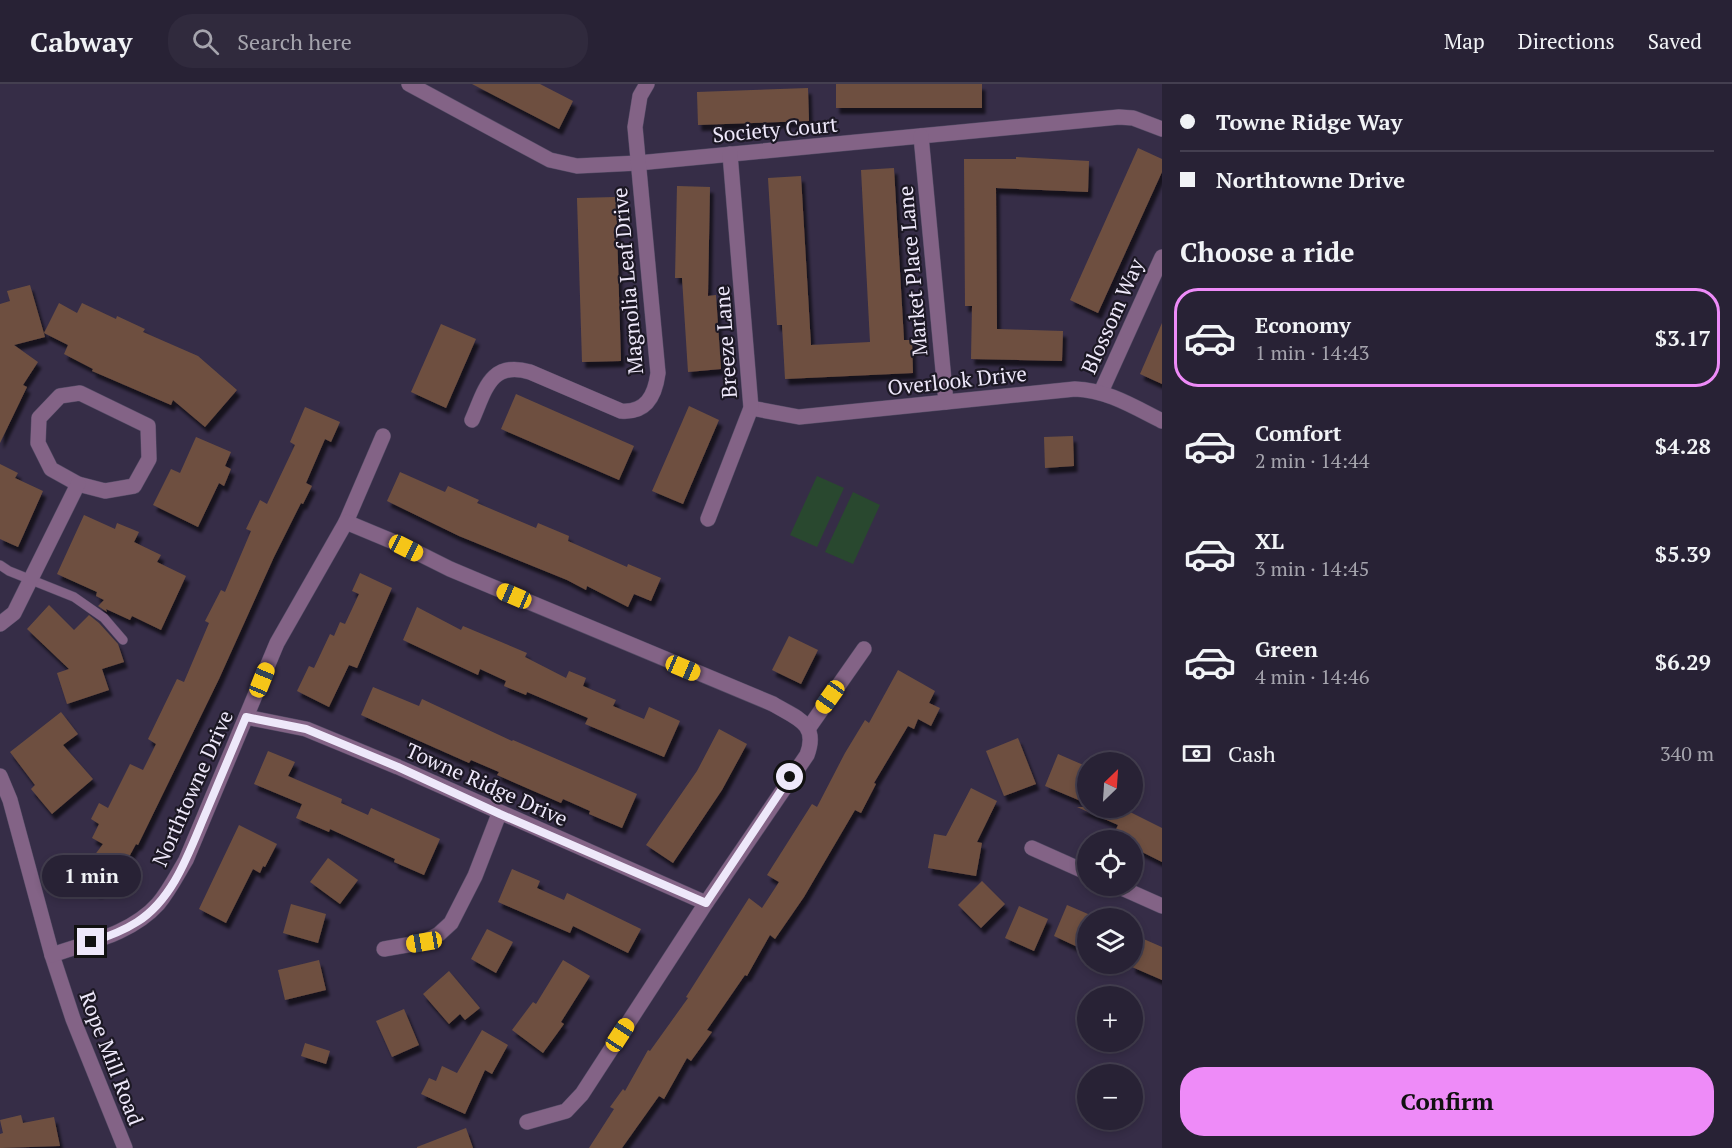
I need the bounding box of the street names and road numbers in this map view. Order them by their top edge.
street label: Society Court [711,110,839,148]
street label: Market Place Lane [891,185,933,357]
street label: Magnolia Leaf Drive [605,186,649,376]
street label: Blossom Way [1074,254,1150,378]
street label: Breeze Lane [707,285,743,399]
street label: Overlook Drive [886,359,1028,401]
street label: Northtowne Drive [145,706,239,870]
street label: Towne Ridge Drive [402,736,572,832]
street label: Rope Mill Road [74,987,151,1129]

